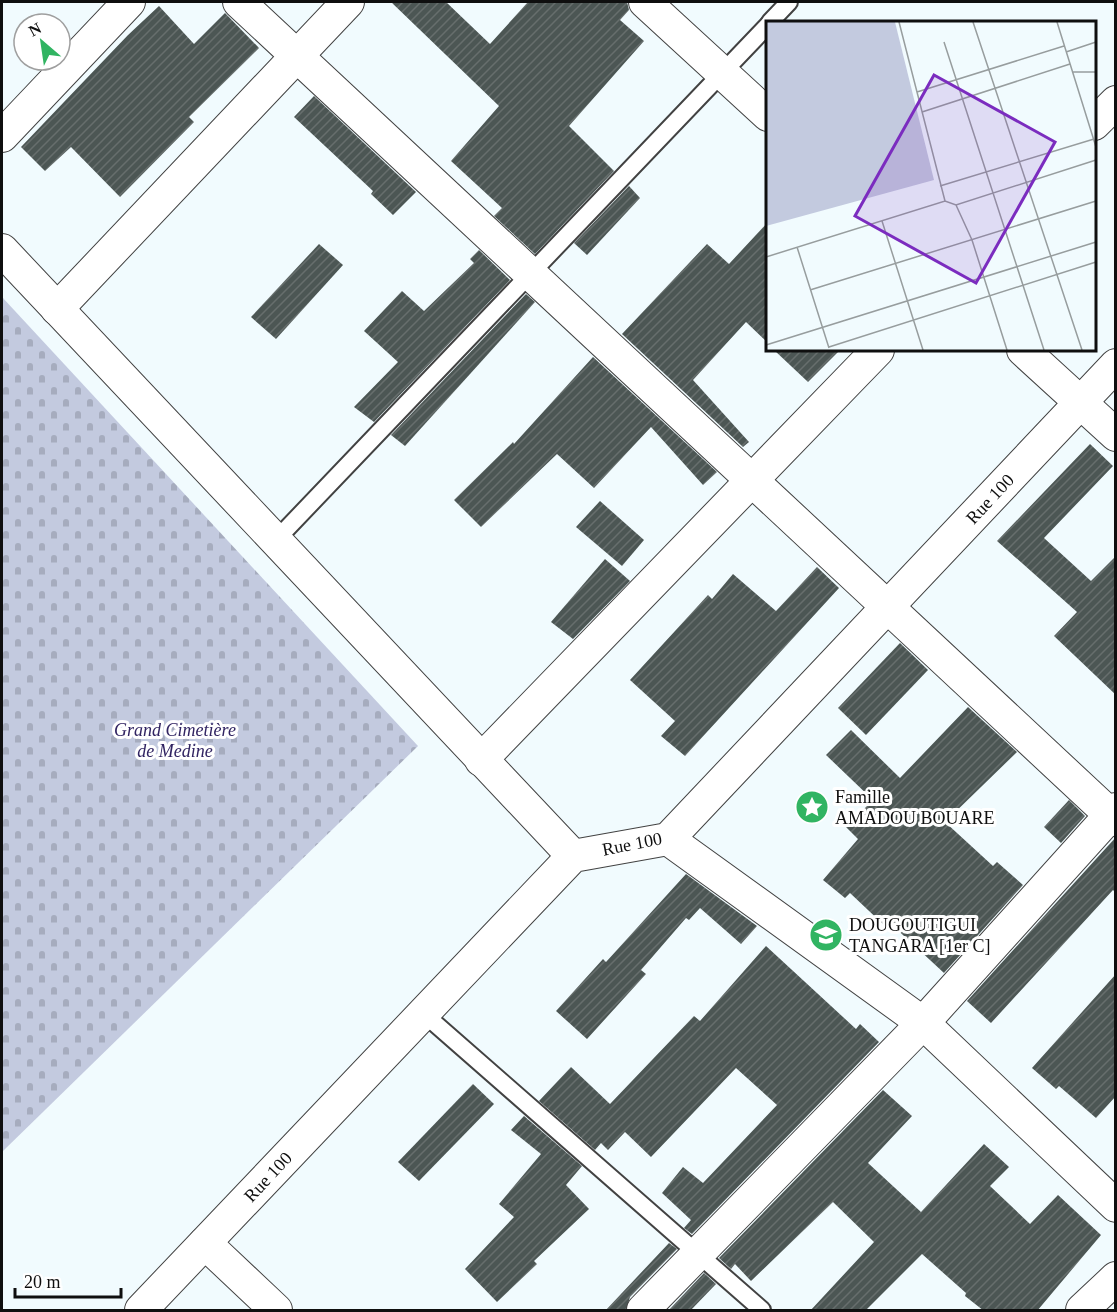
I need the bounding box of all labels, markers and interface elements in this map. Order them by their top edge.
north arrow [12,12,72,72]
text: N [26,19,45,40]
inset map [766,21,1096,351]
street label: Rue 100 [962,470,1018,528]
park label: Grand Cimetière de Medine [114,720,236,761]
place label: Famille AMADOU BOUARE [835,787,995,828]
place icon: Famille AMADOU BOUARE [794,789,830,825]
street label: Rue 100 [600,828,664,860]
place label: DOUGOUTIGUI TANGARA [1er C] [849,915,991,956]
school or university icon: DOUGOUTIGUI TANGARA [1er C] [808,917,844,953]
street label: Rue 100 [240,1148,296,1206]
scale bar [15,1261,122,1299]
text: 20 m [24,1272,61,1292]

